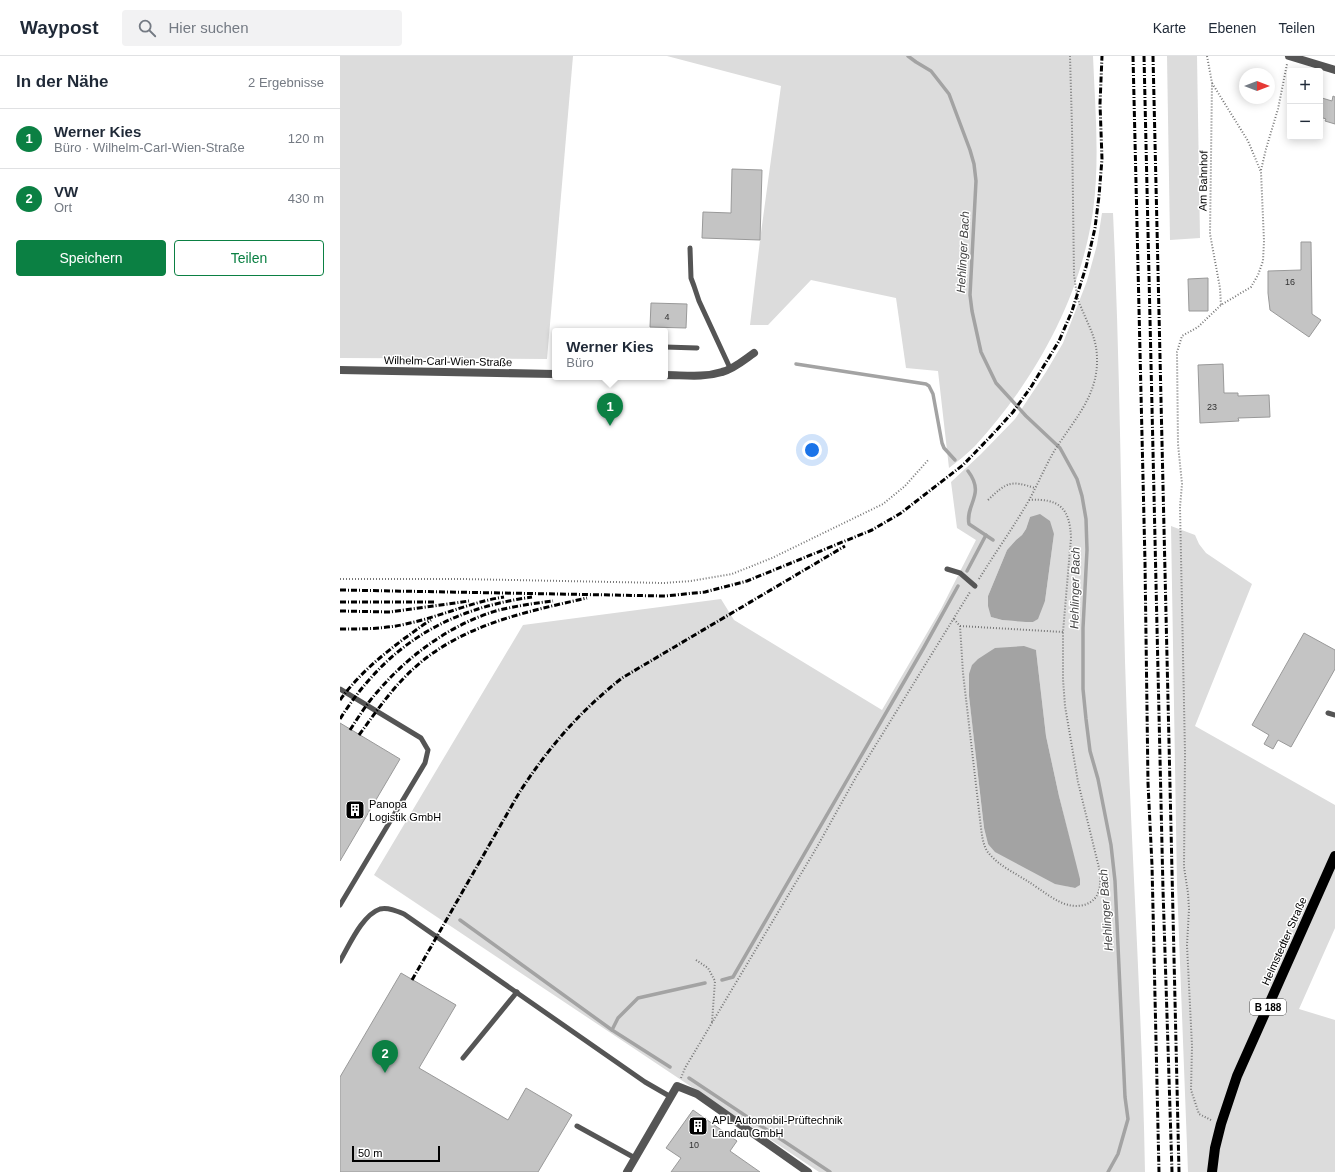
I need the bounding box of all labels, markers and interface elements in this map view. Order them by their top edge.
search box [122,10,402,46]
text: Waypost [20,17,98,38]
icon: search [136,17,158,39]
text: Hier suchen [168,19,249,36]
text: Karte [1153,20,1186,36]
text: Ebenen [1208,20,1256,36]
text: Teilen [1278,20,1315,36]
north arrow [1239,68,1275,104]
map controls [1287,68,1323,140]
button: + [1287,68,1323,104]
text: In der Nähe [16,72,109,91]
text: 2 Ergebnisse [248,75,324,90]
button: − [1287,104,1323,140]
text: Werner Kies [54,123,141,140]
text: 1 [25,131,33,146]
text: 120 m [288,131,324,146]
text: Büro · Wilhelm-Carl-Wien-Straße [54,140,245,155]
street label: Am Bahnhof [1196,150,1210,211]
text: VW [54,183,78,200]
text: 2 [25,191,33,206]
text: 430 m [288,191,324,206]
text: Ort [54,200,72,215]
water label: Hehlinger Bach [954,210,972,293]
button: Speichern [16,240,166,276]
button: Teilen [174,240,324,276]
house number: 16 [1285,277,1295,287]
house number: 4 [664,312,670,322]
popup [552,328,668,380]
text: Werner Kies [566,338,654,355]
street label: Wilhelm-Carl-Wien-Straße [384,354,512,368]
text: Büro [566,355,594,370]
pin: 1 [597,393,623,426]
house number: 23 [1207,402,1217,412]
your location [802,440,822,460]
water label: Hehlinger Bach [1067,547,1083,629]
place label: Panopa Logistik GmbH [369,798,441,823]
building icon: Panopa Logistik GmbH [344,799,366,821]
water label: Hehlinger Bach [1096,868,1116,951]
street label: Helmstedter Straße [1259,895,1309,987]
road number: B 188 [1250,999,1286,1015]
pin: 2 [372,1040,398,1073]
place label: APL Automobil-Prüftechnik Landau GmbH [712,1114,843,1139]
building icon: APL Automobil-Prüftechnik Landau GmbH [687,1115,709,1137]
house number: 10 [689,1140,699,1150]
scale bar [352,1144,440,1163]
text: 50 m [358,1147,382,1159]

